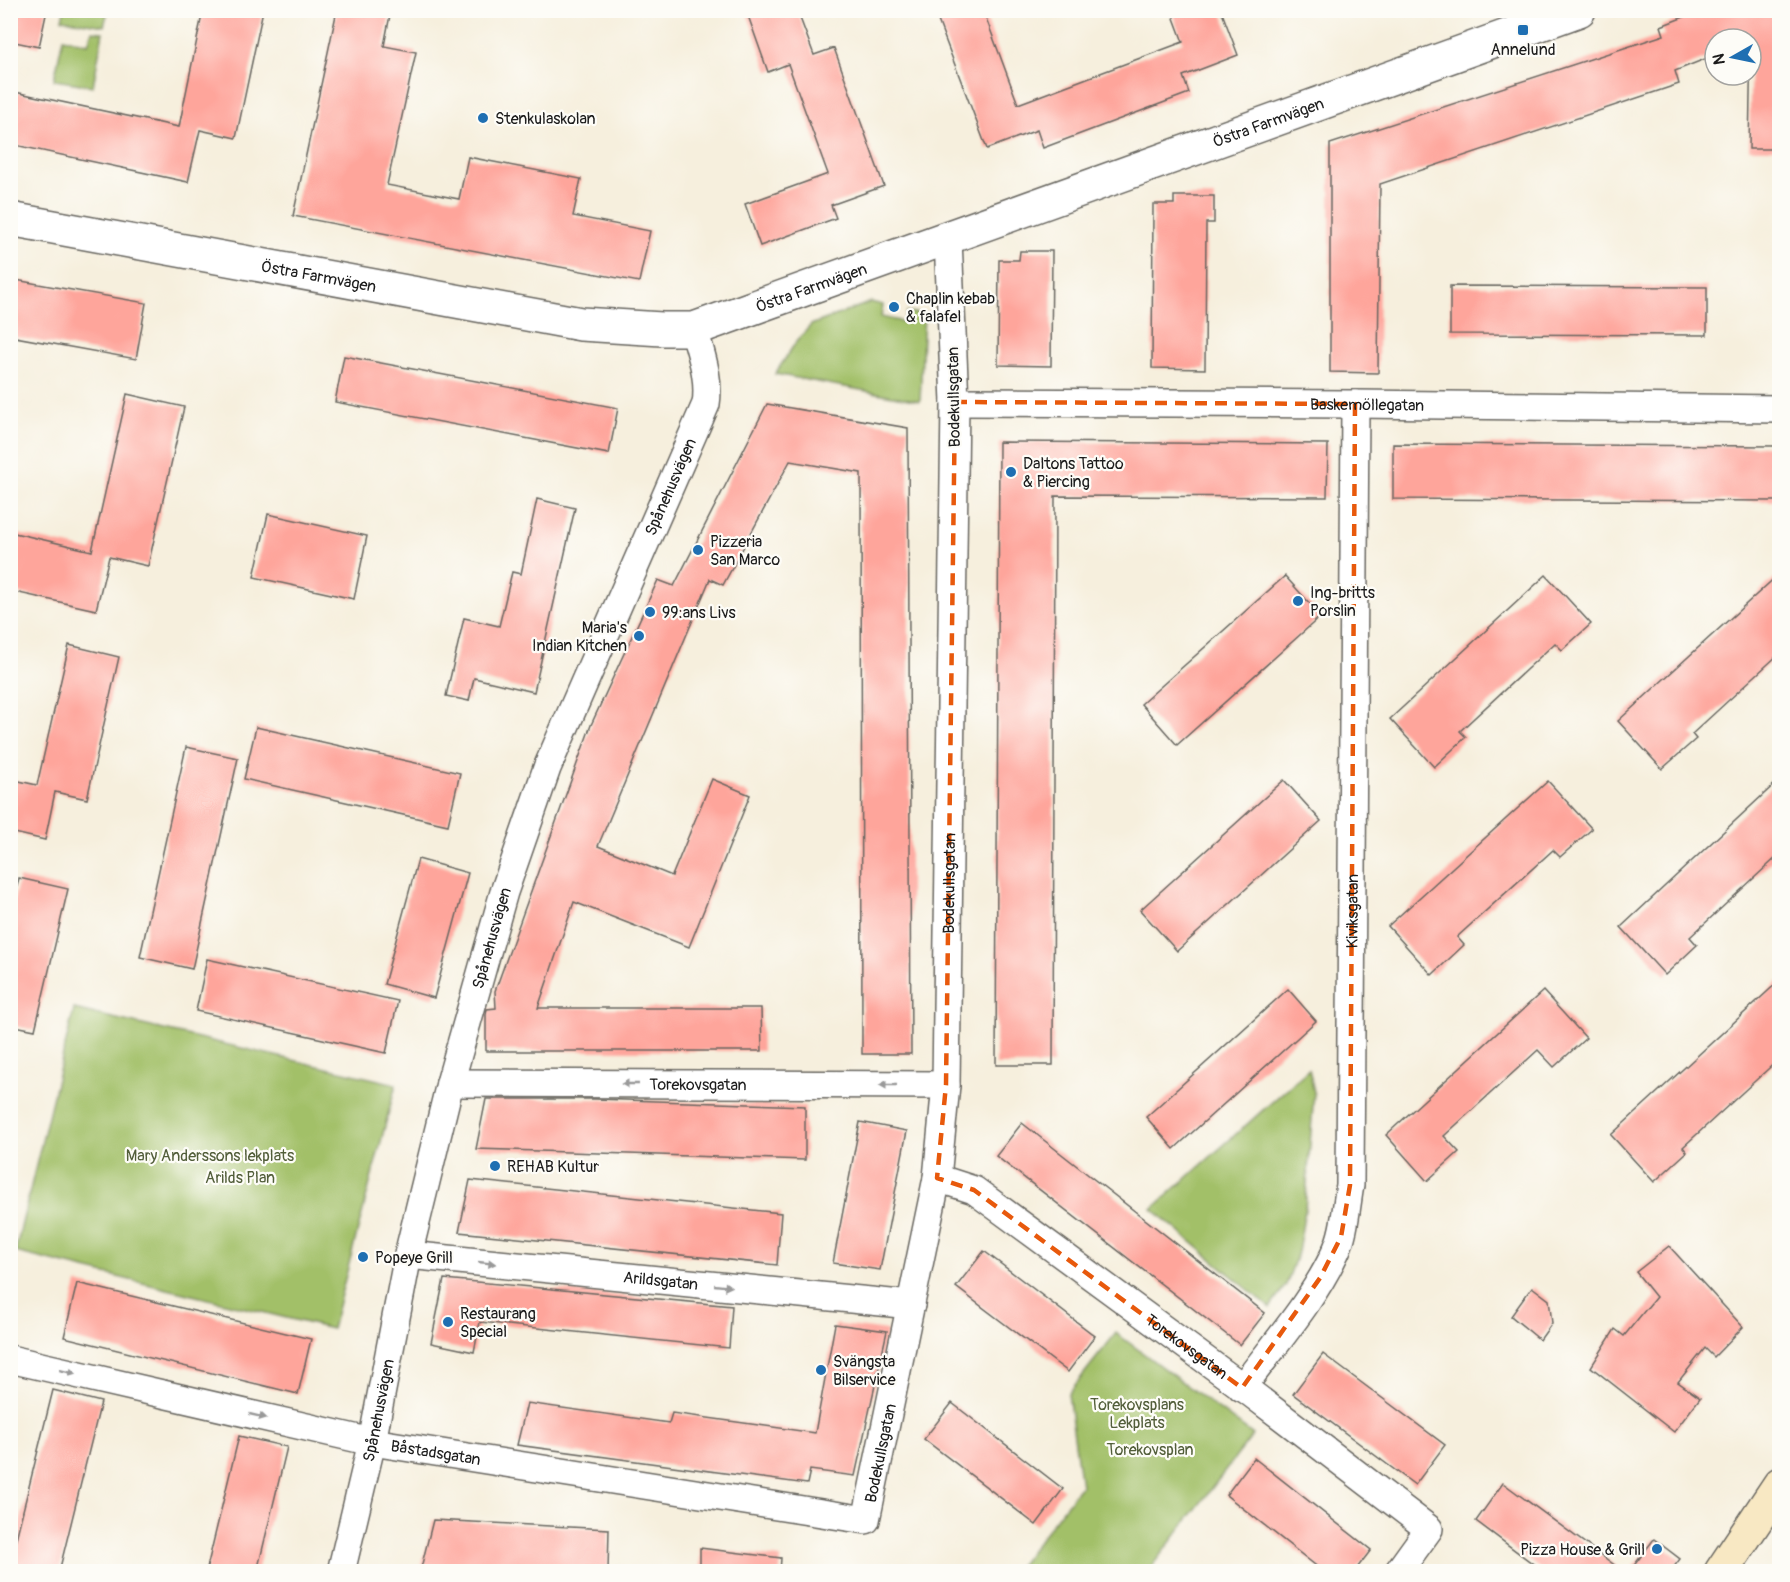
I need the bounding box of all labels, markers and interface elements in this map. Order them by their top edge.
marker: Annelund [1516,23,1530,37]
north arrow [1703,27,1763,87]
place label: Annelund [1490,40,1556,60]
text: N [1708,52,1730,66]
street label: Östra Farmvägen [1210,94,1327,152]
place label: Stenkulaskolan [495,109,596,129]
marker: Stenkulaskolan [476,111,490,125]
street label: Östra Farmvägen [259,256,378,297]
street label: Östra Farmvägen [753,259,870,317]
place label: Chaplin kebab & falafel [906,289,995,327]
marker: Chaplin kebab & falafel [887,300,901,314]
street label: Bodekullsgatan [943,347,965,447]
street label: Baskemöllegatan [1310,395,1424,416]
street label: Spånehusvägen [641,435,701,539]
place label: Daltons Tattoo & Piercing [1023,454,1124,492]
marker: Daltons Tattoo & Piercing [1004,465,1018,479]
place label: Pizzeria San Marco [710,532,781,570]
marker: Pizzeria San Marco [691,543,705,557]
place label: Ing-britts Porslin [1310,583,1375,621]
marker: Ing-britts Porslin [1291,594,1305,608]
place label: 99:ans Livs [662,603,736,623]
marker: 99:ans Livs [643,605,657,619]
place label: Maria's Indian Kitchen [532,618,627,656]
marker: Maria's Indian Kitchen [632,629,646,643]
street label: Bodekullsgatan [939,833,960,934]
street label: Kiviksgatan [1343,874,1363,948]
street label: Spånehusvägen [468,885,516,991]
street label: Torekovsgatan [649,1075,747,1095]
one-way arrow [620,1079,639,1089]
one-way arrow [878,1080,897,1089]
park label: Mary Anderssons lekplats [126,1146,294,1166]
place label: REHAB Kultur [507,1157,599,1177]
marker: REHAB Kultur [488,1159,502,1173]
park label: Arilds Plan [205,1168,275,1188]
place label: Popeye Grill [375,1248,453,1268]
marker: Popeye Grill [356,1250,370,1264]
one-way arrow [478,1258,497,1268]
street label: Arildsgatan [622,1267,699,1295]
one-way arrow [714,1281,733,1291]
place label: Restaurang Special [460,1304,536,1342]
street label: Torekovsgatan [1141,1310,1231,1384]
marker: Restaurang Special [441,1315,455,1329]
place label: Svängsta Bilservice [833,1352,896,1390]
street label: Spånehusvägen [359,1357,399,1464]
marker: Svängsta Bilservice [814,1363,828,1377]
one-way arrow [58,1368,77,1378]
park label: Torekovsplans Lekplats [1090,1395,1184,1433]
street label: Bodekullsgatan [861,1402,901,1504]
one-way arrow [248,1412,267,1421]
street label: Båstadsgatan [389,1436,482,1470]
park label: Torekovsplan [1106,1440,1194,1460]
place label: Pizza House & Grill [1520,1540,1645,1560]
marker: Pizza House & Grill [1650,1542,1664,1556]

